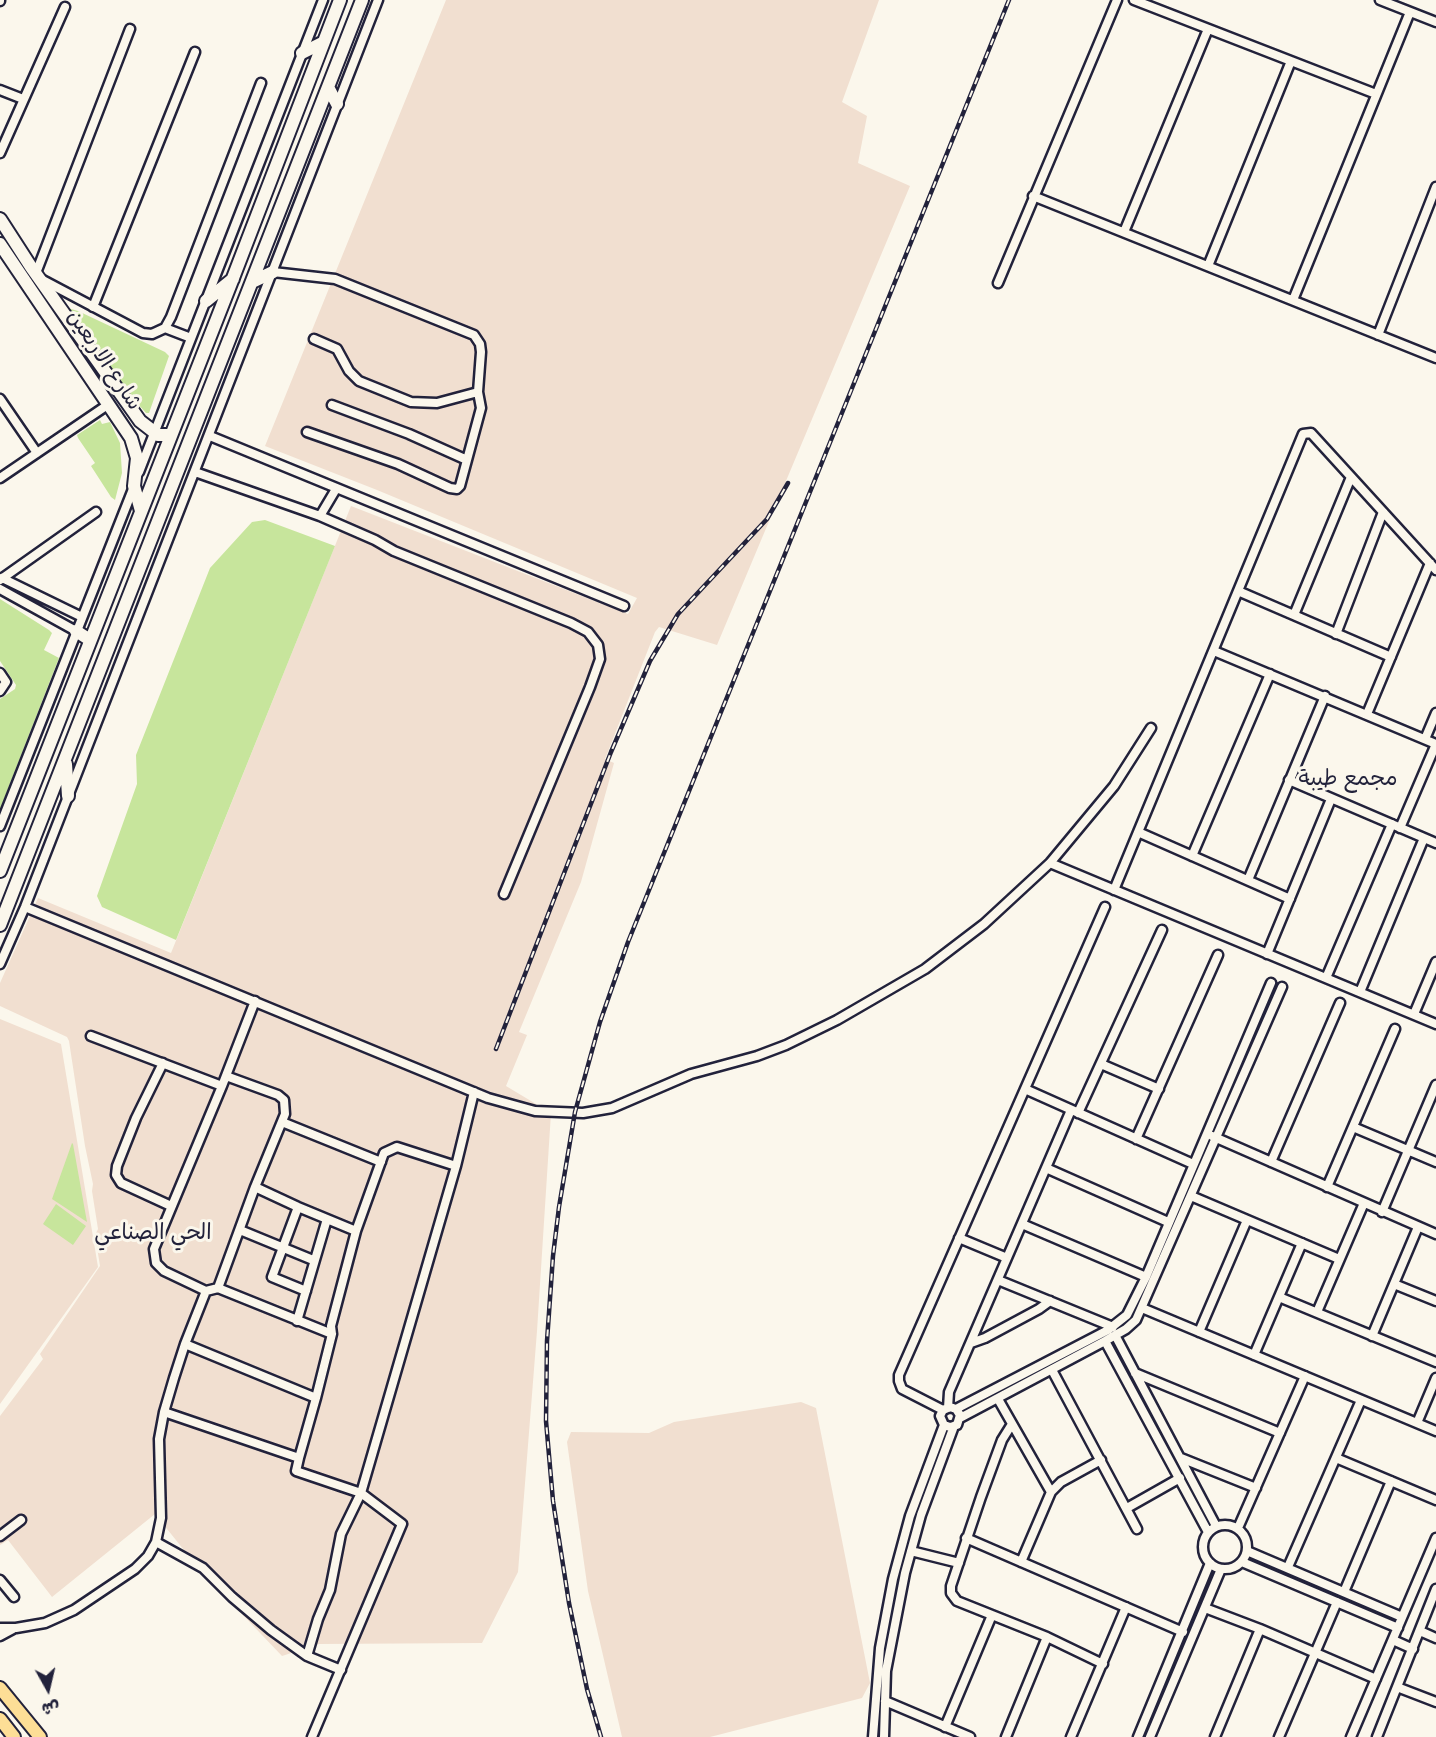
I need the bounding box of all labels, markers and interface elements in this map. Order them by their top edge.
street label: شارع الاربعين [60,306,146,416]
district label: مجمع طيبة [1298,767,1398,793]
district label: الحي الصناعي [94,1221,212,1247]
north arrow [18,1659,78,1719]
text: ش [40,1696,61,1719]

